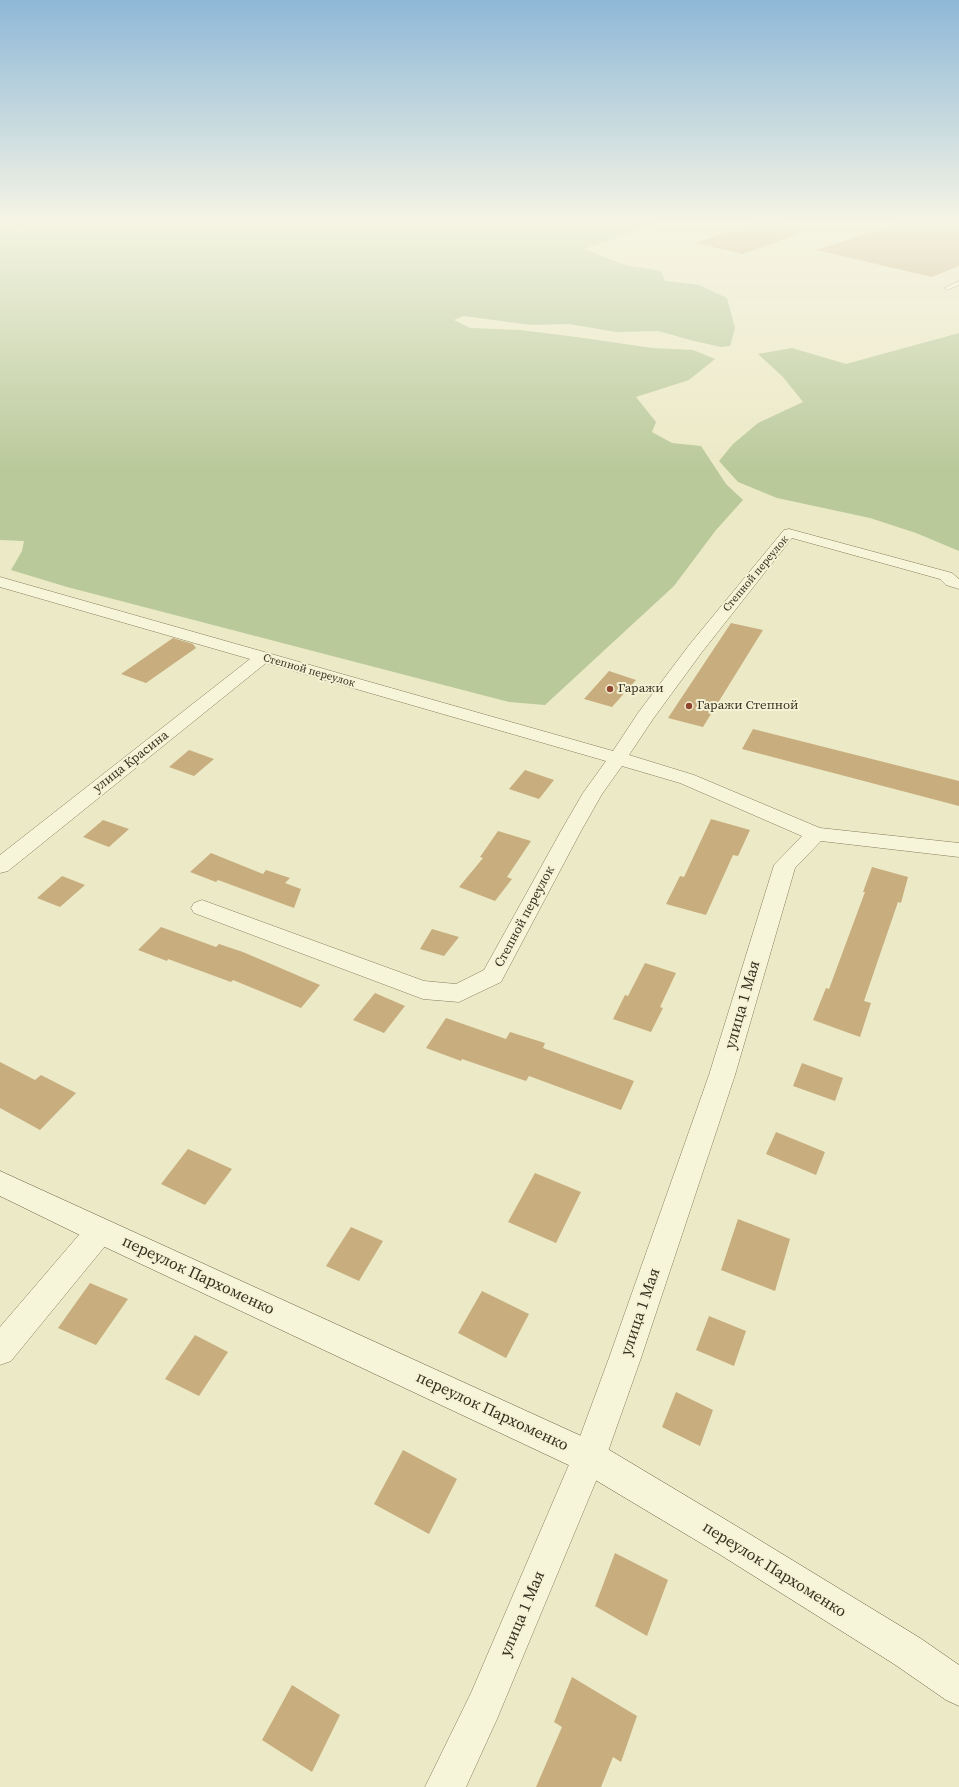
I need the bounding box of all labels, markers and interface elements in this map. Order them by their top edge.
street label: Степной переулок [720,533,792,615]
street label: Степной переулок [262,652,356,690]
place label: Гаражи [618,681,664,697]
marker: Гаражи [605,684,615,694]
place label: Гаражи Степной [697,698,798,714]
marker: Гаражи Степной [684,701,694,711]
street label: улица Красина [90,728,172,796]
street label: Степной переулок [492,864,558,970]
street label: улица 1 Мая [721,958,765,1052]
street label: переулок Пархоменко [119,1232,277,1320]
street label: улица 1 Мая [617,1266,665,1358]
street label: переулок Пархоменко [413,1368,571,1456]
street label: переулок Пархоменко [698,1518,850,1622]
street label: улица 1 Мая [496,1568,550,1660]

